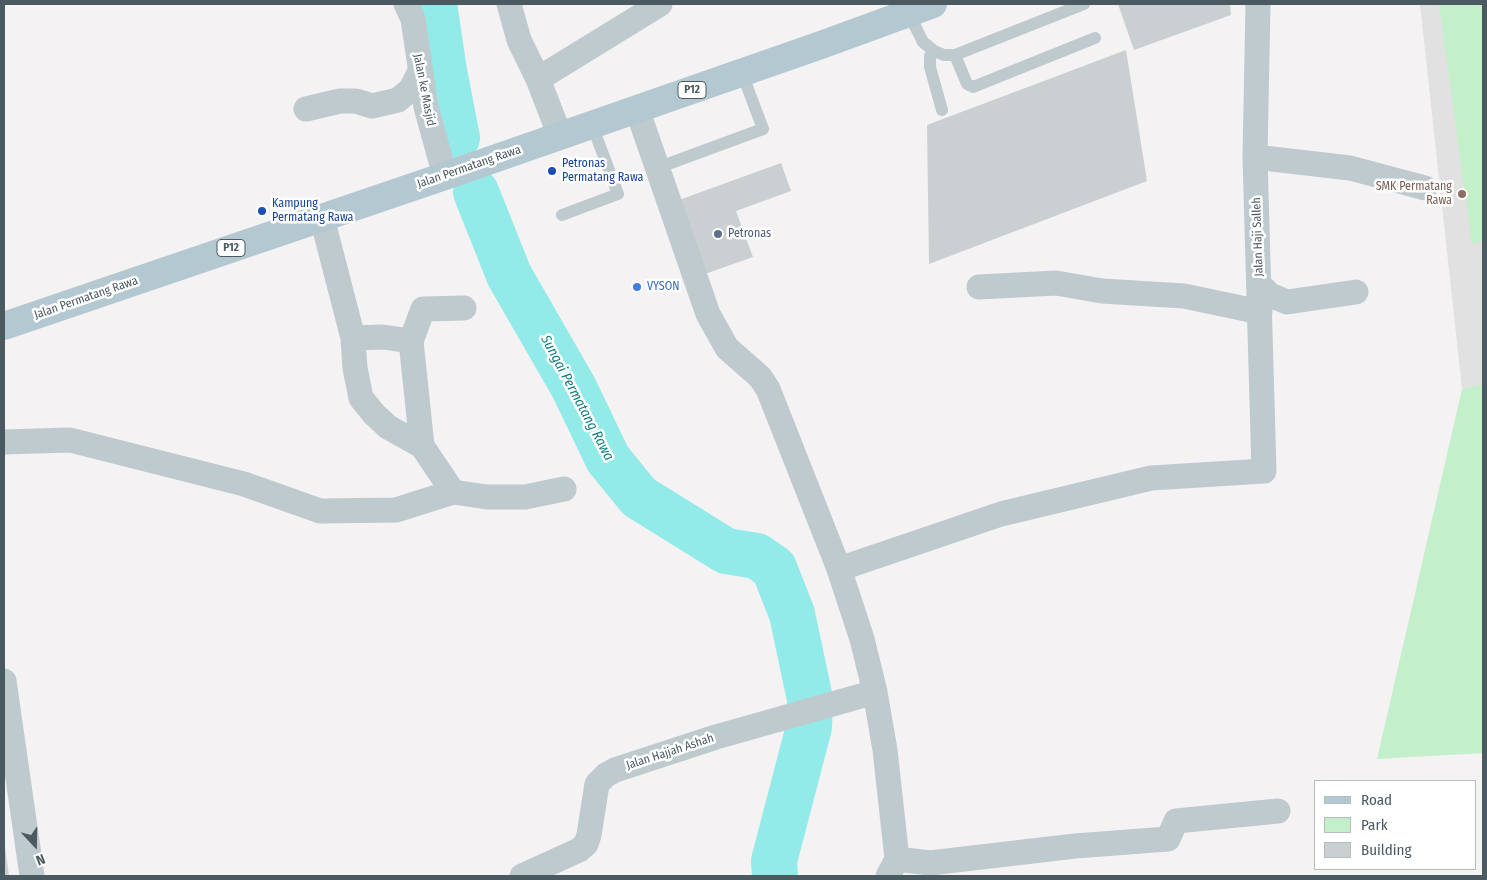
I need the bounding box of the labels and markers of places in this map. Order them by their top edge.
place label: Petronas Permatang Rawa [562,157,643,185]
marker: Petronas Permatang Rawa [546,165,558,177]
place label: SMK Permatang Rawa [1376,180,1452,208]
marker: SMK Permatang Rawa [1456,188,1468,200]
place label: Kampung Permatang Rawa [272,197,353,225]
marker: Kampung Permatang Rawa [256,205,268,217]
place label: Petronas [728,227,771,241]
marker: Petronas [712,228,724,240]
place label: VYSON [647,280,680,294]
marker: VYSON [631,281,643,293]

